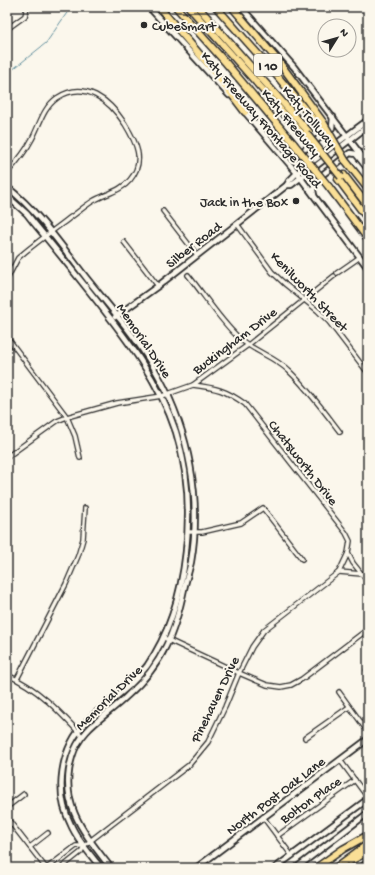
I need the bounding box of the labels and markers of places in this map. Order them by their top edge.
place label: CubeSmart [152,19,217,36]
marker: CubeSmart [139,20,149,30]
place label: Jack in the Box [200,195,289,212]
marker: Jack in the Box [291,196,301,206]

